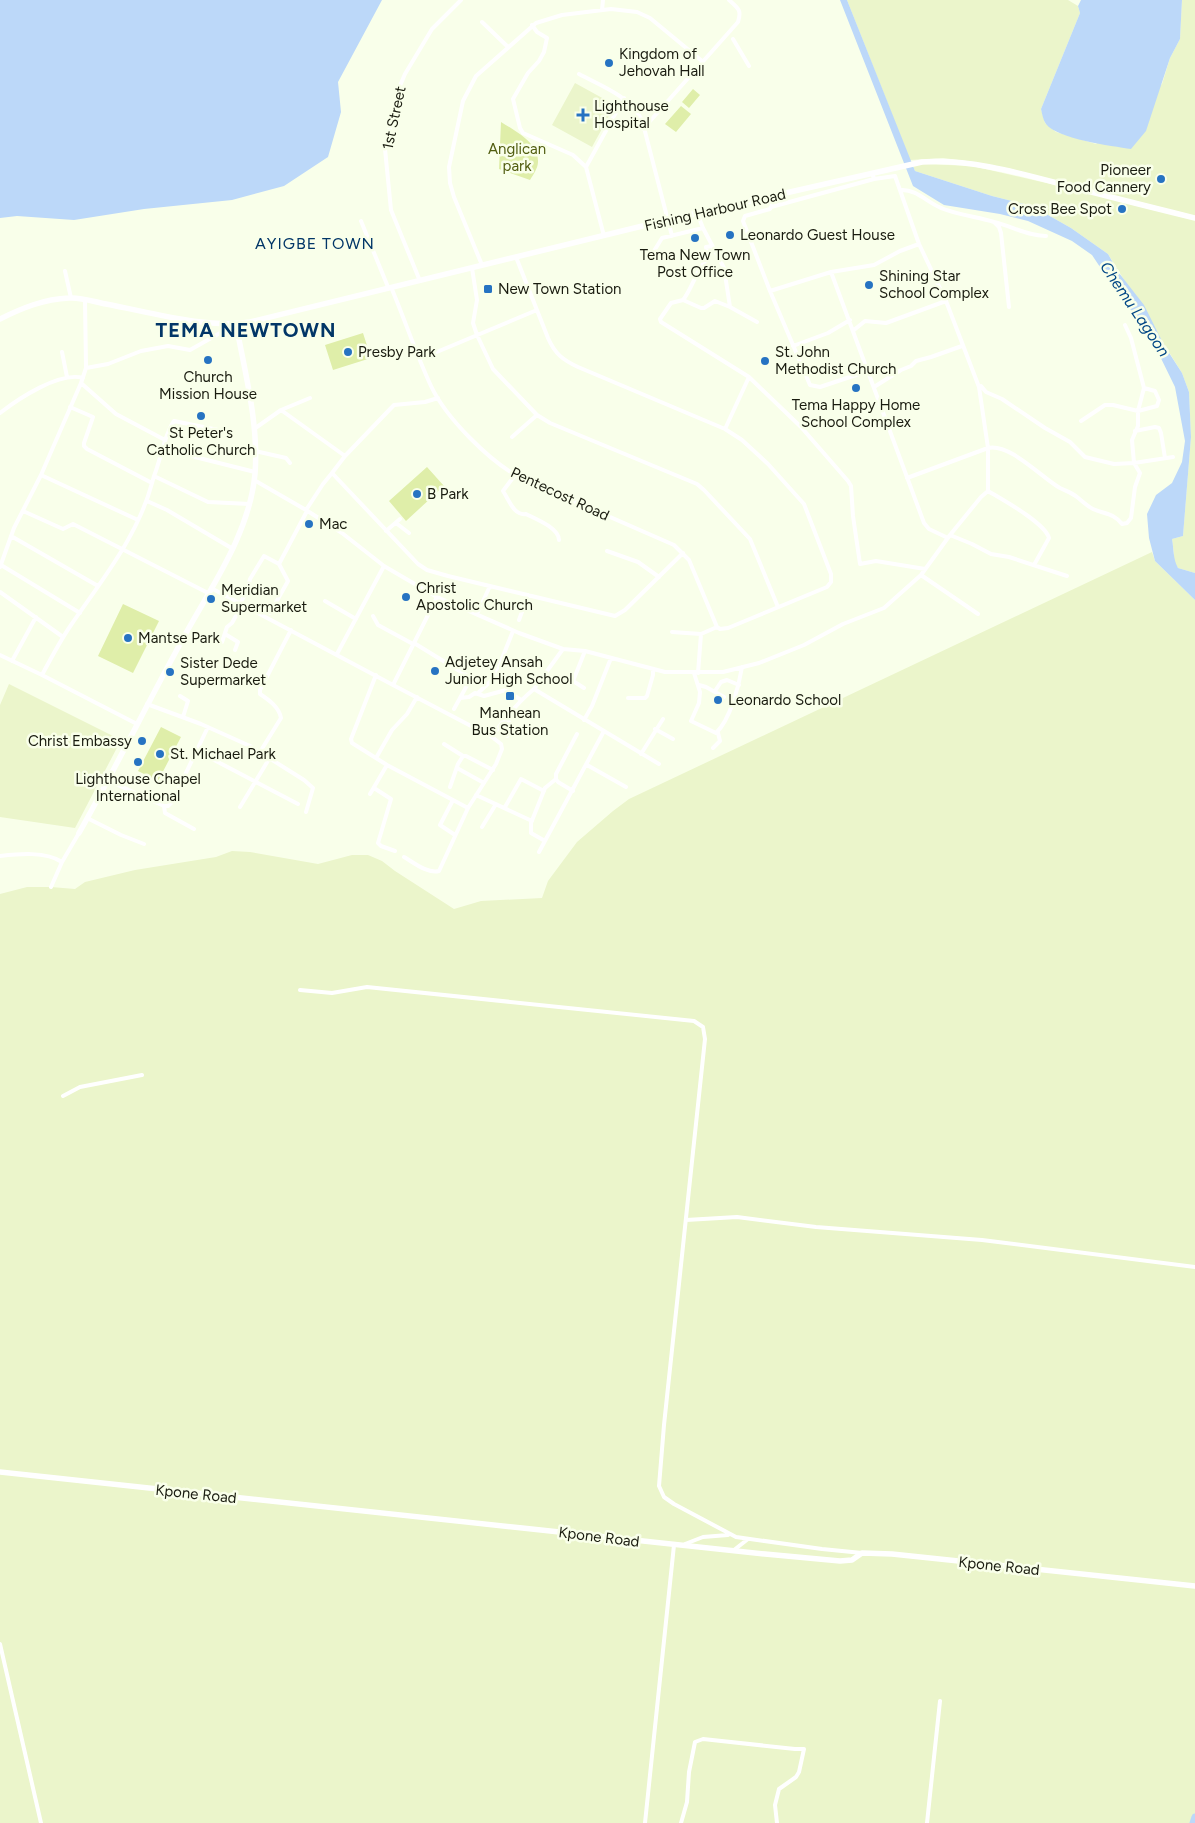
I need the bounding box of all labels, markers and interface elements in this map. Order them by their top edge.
place label: Kingdom of Jehovah Hall [619,45,705,80]
marker: Kingdom of Jehovah Hall [603,57,615,69]
street label: 1st Street [378,84,410,151]
place label: Lighthouse Hospital [594,97,669,132]
marker: Lighthouse Hospital [576,108,590,122]
park label: Anglican park [488,140,546,175]
place label: Pioneer Food Cannery [1057,161,1151,196]
marker: Pioneer Food Cannery [1155,173,1167,185]
street label: Fishing Harbour Road [643,185,787,235]
place label: Cross Bee Spot [1008,200,1112,218]
marker: Cross Bee Spot [1116,203,1128,215]
place label: Leonardo Guest House [740,226,895,244]
marker: Leonardo Guest House [724,229,736,241]
marker: Tema New Town Post Office [689,232,701,244]
district label: AYIGBE TOWN [255,234,375,253]
place label: Tema New Town Post Office [640,246,750,281]
water label: Chemu Lagoon [1096,258,1174,360]
place label: Shining Star School Complex [879,267,989,302]
marker: Shining Star School Complex [863,279,875,291]
place label: New Town Station [498,280,621,298]
marker: New Town Station [482,283,494,295]
district label: TEMA NEWTOWN [156,318,336,342]
place label: Presby Park [358,343,436,361]
place label: St. John Methodist Church [775,343,896,378]
marker: Presby Park [342,346,354,358]
marker: Church Mission House [202,354,214,366]
marker: St. John Methodist Church [759,355,771,367]
place label: Church Mission House [159,368,257,403]
marker: Tema Happy Home School Complex [850,382,862,394]
place label: Tema Happy Home School Complex [792,396,920,431]
marker: St Peter's Catholic Church [195,410,207,422]
place label: St Peter's Catholic Church [147,424,255,459]
street label: Pentecost Road [508,463,612,525]
place label: B Park [427,485,469,503]
marker: B Park [411,488,423,500]
place label: Mac [319,515,347,533]
marker: Mac [303,518,315,530]
place label: Christ Apostolic Church [416,579,533,614]
place label: Meridian Supermarket [221,581,307,616]
marker: Christ Apostolic Church [400,591,412,603]
marker: Meridian Supermarket [205,593,217,605]
place label: Mantse Park [138,629,221,647]
marker: Mantse Park [122,632,134,644]
place label: Adjetey Ansah Junior High School [445,653,572,688]
place label: Sister Dede Supermarket [180,654,266,689]
marker: Adjetey Ansah Junior High School [429,665,441,677]
marker: Sister Dede Supermarket [164,666,176,678]
marker: Manhean Bus Station [504,690,516,702]
place label: Leonardo School [728,691,841,709]
marker: Leonardo School [712,694,724,706]
place label: Manhean Bus Station [472,704,548,739]
place label: Christ Embassy [28,732,132,750]
marker: Christ Embassy [136,735,148,747]
place label: St. Michael Park [170,745,276,763]
marker: St. Michael Park [154,748,166,760]
marker: Lighthouse Chapel International [132,756,144,768]
place label: Lighthouse Chapel International [75,770,201,805]
street label: Kpone Road [155,1481,237,1507]
street label: Kpone Road [557,1523,641,1551]
street label: Kpone Road [958,1553,1040,1579]

